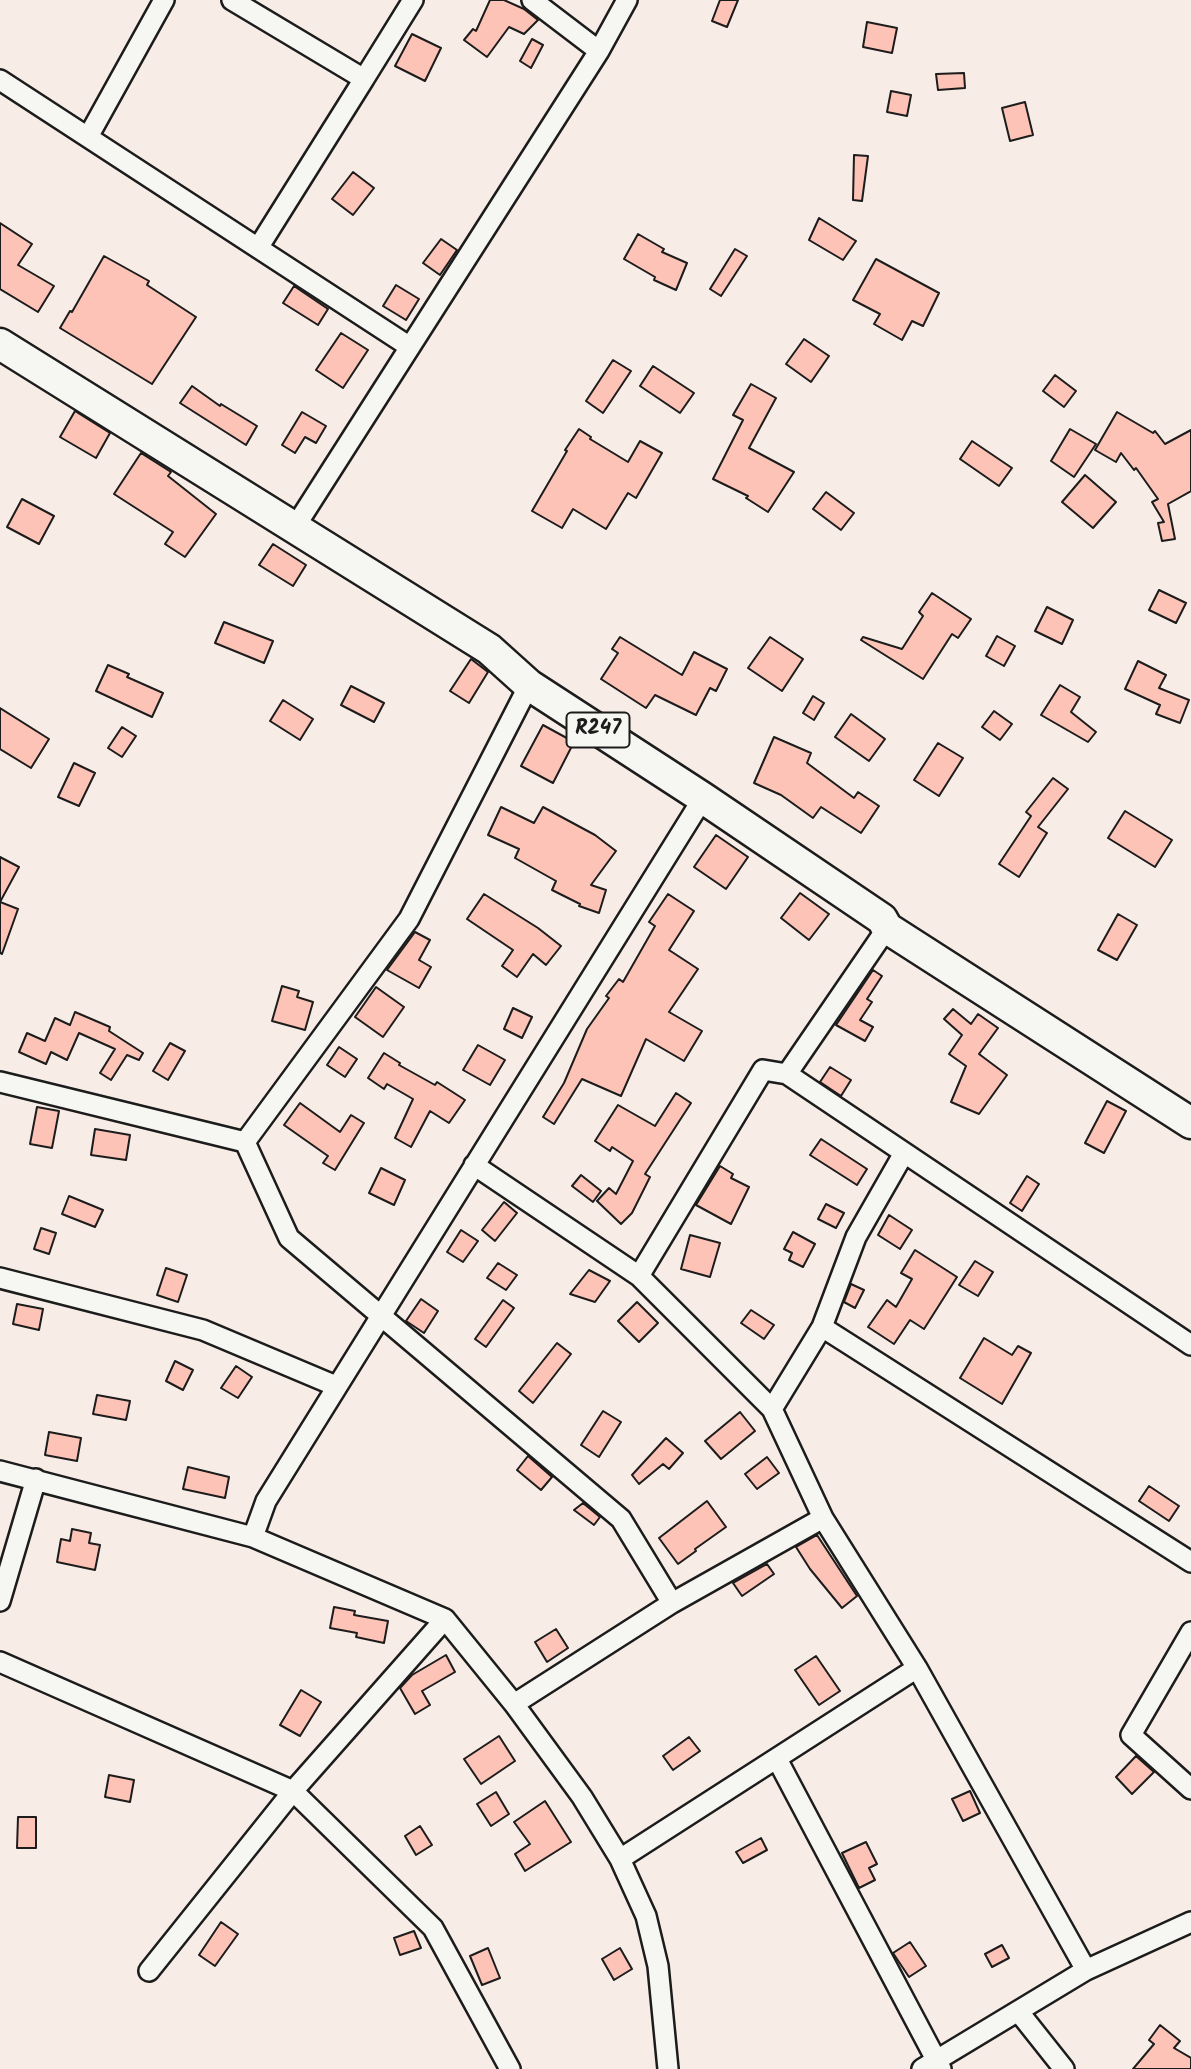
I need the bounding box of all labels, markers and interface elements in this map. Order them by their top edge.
road number: R247 [566,712,630,748]

